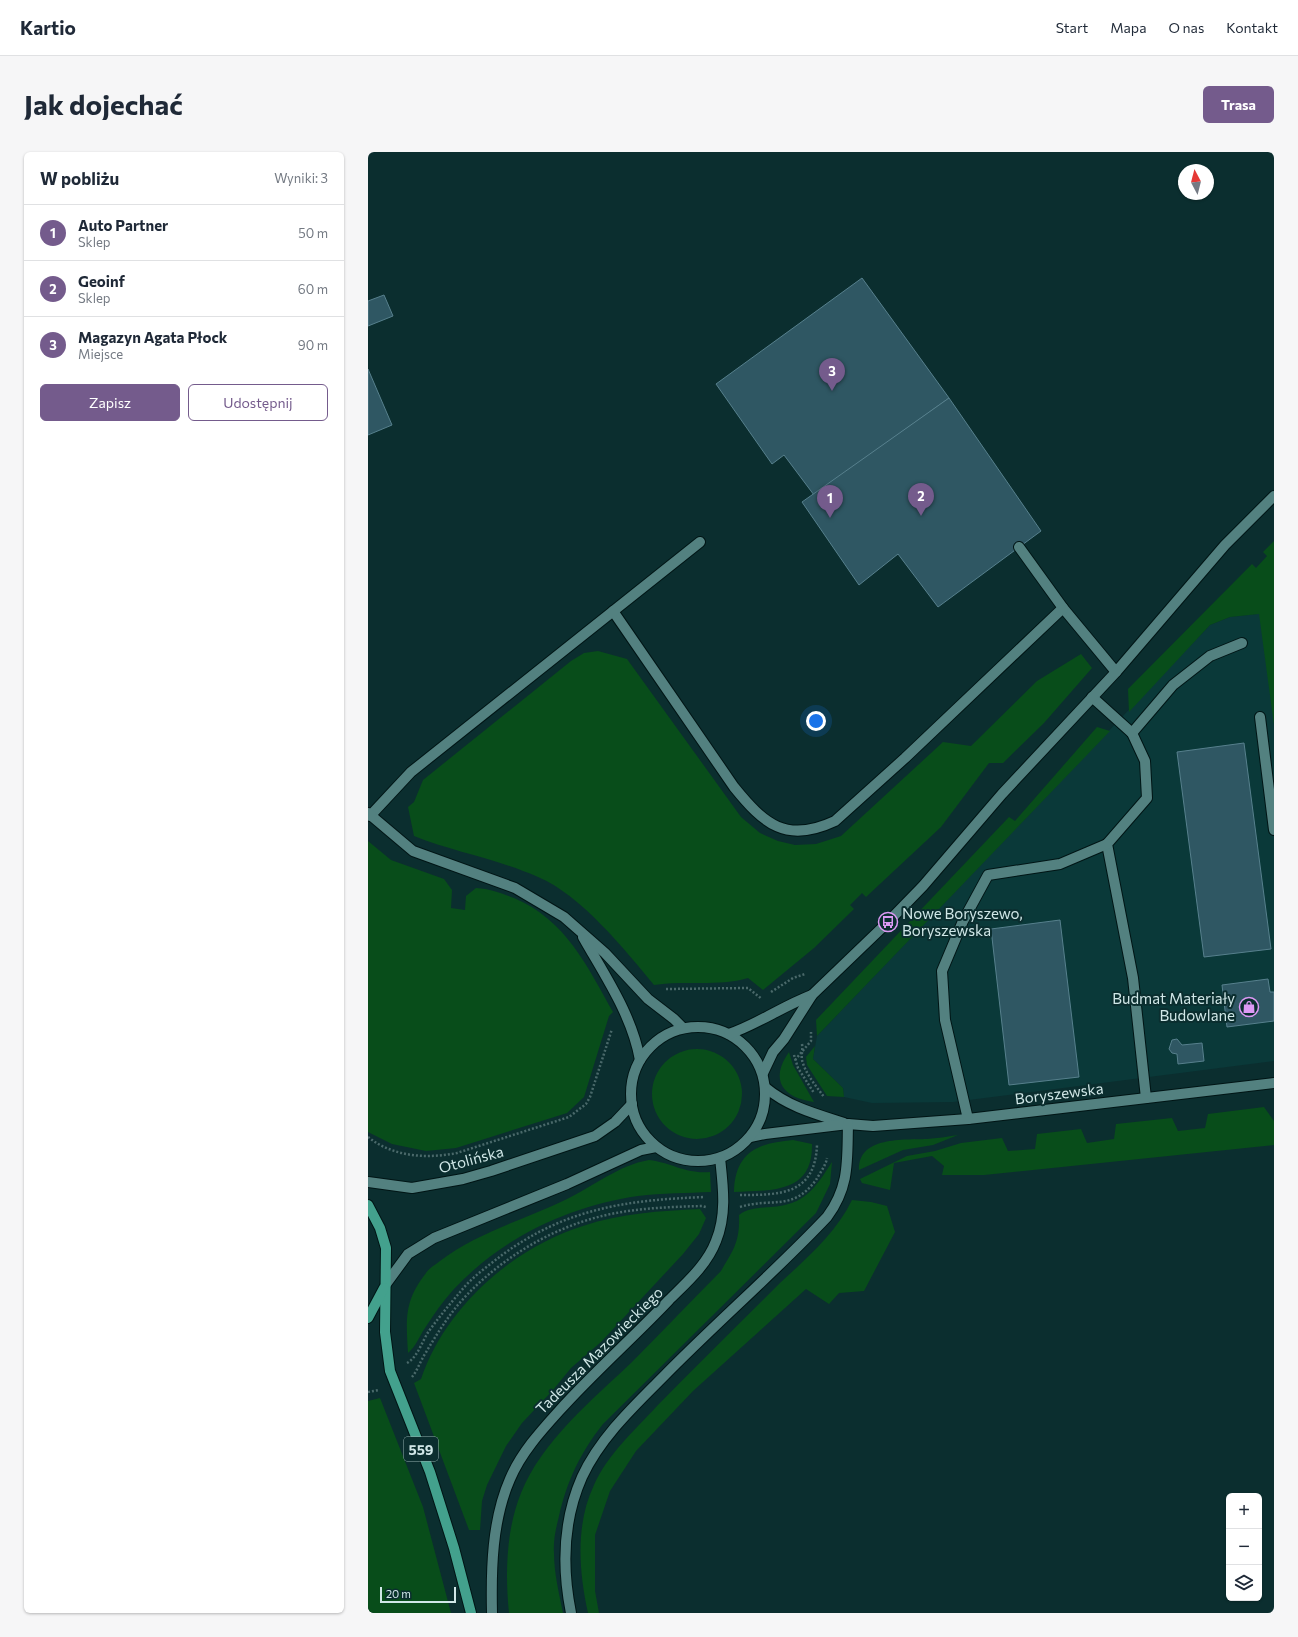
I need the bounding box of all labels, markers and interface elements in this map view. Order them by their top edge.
text: Kartio [20,16,76,39]
text: Start [1056,19,1088,36]
text: Mapa [1110,19,1146,36]
text: O nas [1168,19,1204,36]
text: Kontakt [1226,19,1278,36]
button: Trasa [1203,86,1274,123]
text: Jak dojechać [24,87,183,121]
north arrow [1178,164,1214,200]
text: W pobliżu [40,168,119,189]
text: Wyniki: 3 [274,170,328,186]
text: Auto Partner [78,216,168,234]
text: 1 [50,225,56,241]
text: 50 m [298,225,328,241]
text: Sklep [78,234,111,250]
text: Geoinf [78,272,125,290]
text: 2 [49,281,57,297]
text: 60 m [298,281,328,297]
text: Sklep [78,290,111,306]
text: Magazyn Agata Płock [78,328,227,346]
text: 3 [49,337,57,353]
text: 90 m [298,337,328,353]
text: Miejsce [78,346,123,362]
pin: 3 [819,358,845,391]
button: Zapisz [40,384,180,421]
button: Udostępnij [188,384,328,421]
pin: 2 [908,483,934,516]
pin: 1 [817,485,843,518]
your location [806,711,826,731]
place label: Nowe Boryszewo, Boryszewska [902,904,1023,939]
bus stop icon: Nowe Boryszewo, Boryszewska [877,911,899,933]
place label: Budmat Materiały Budowlane [1112,989,1235,1024]
shop icon: Budmat Materiały Budowlane [1238,996,1260,1018]
street label: Boryszewska [1014,1079,1104,1107]
street label: Otolińska [437,1142,505,1176]
street label: Tadeusza Mazowieckiego [532,1283,666,1417]
road number: 559 [404,1437,438,1461]
map controls [1226,1493,1262,1601]
button: + [1226,1493,1262,1529]
button: − [1226,1529,1262,1565]
button: layers [1226,1565,1262,1601]
scale bar [380,1585,456,1604]
text: 20 m [386,1587,411,1600]

